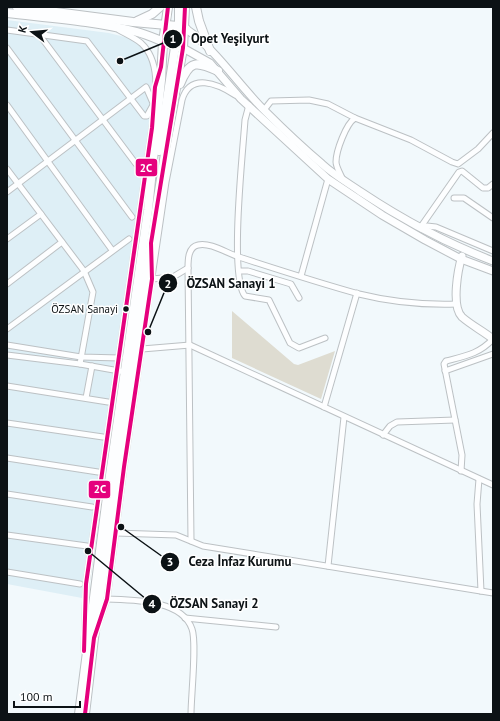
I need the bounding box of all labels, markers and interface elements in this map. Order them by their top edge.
north arrow [12,12,52,52]
text: K [15,24,30,34]
callout: Opet Yeşilyurt [163,26,278,51]
text: Opet Yeşilyurt [191,30,270,47]
text: 1 [170,31,176,46]
line badge: 2C [135,158,158,177]
text: 2C [140,161,152,175]
callout: ÖZSAN Sanayi 1 [158,271,283,296]
text: ÖZSAN Sanayi 1 [186,275,276,292]
text: 2 [165,276,171,291]
place label: ÖZSAN Sanayi [51,302,118,316]
marker: ÖZSAN Sanayi [121,304,131,314]
line badge: 2C [88,480,111,499]
text: 2C [94,482,106,496]
callout: Ceza İnfaz Kurumu [160,549,299,574]
text: Ceza İnfaz Kurumu [188,553,292,570]
text: 3 [167,554,173,569]
callout: ÖZSAN Sanayi 2 [142,591,267,616]
text: ÖZSAN Sanayi 2 [169,595,259,612]
text: 4 [149,596,156,611]
scale bar [14,683,80,709]
text: 100 m [20,689,53,704]

